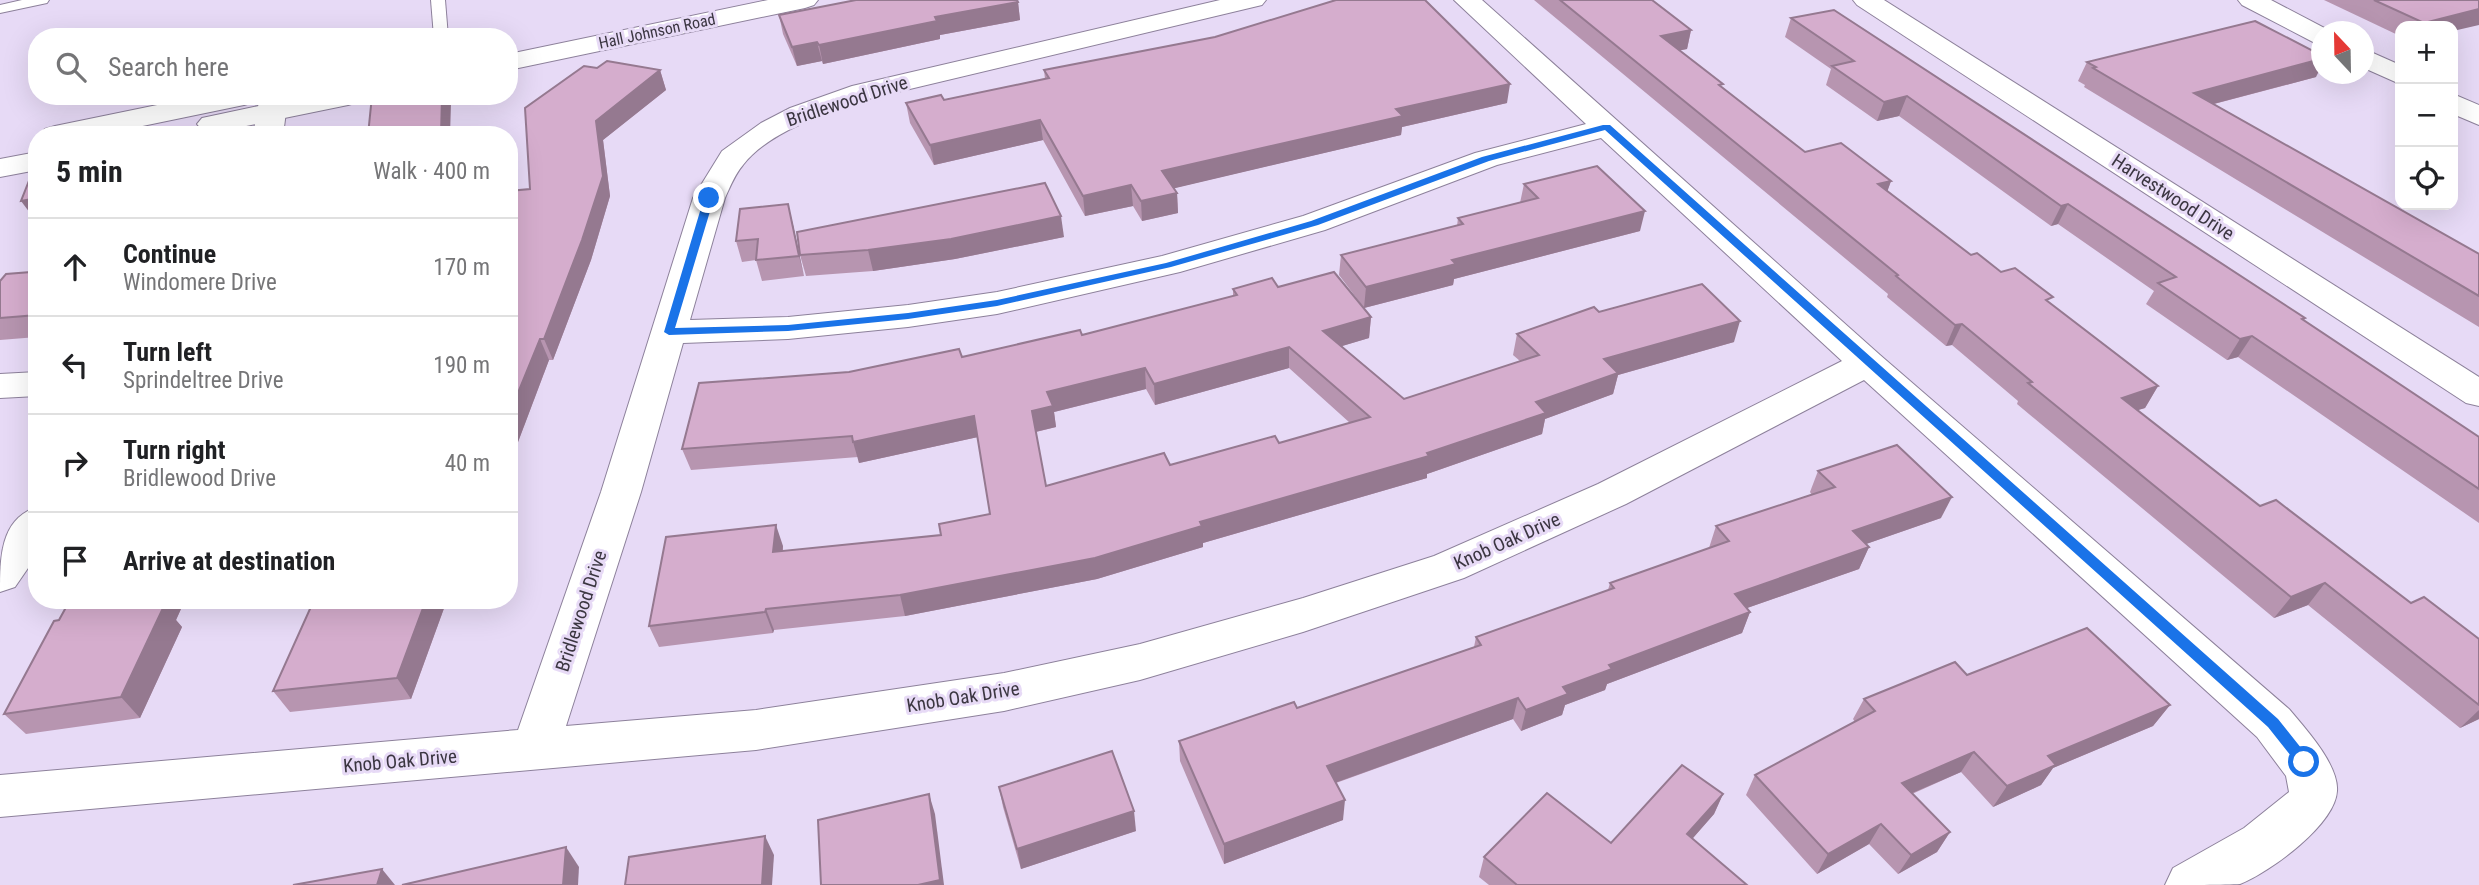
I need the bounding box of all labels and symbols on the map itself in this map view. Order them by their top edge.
street label: Hall Johnson Road [597,9,717,53]
north arrow [2311,21,2374,84]
street label: Bridlewood Drive [783,71,911,131]
street label: Harvestwood Drive [2108,149,2239,245]
route end [693,182,724,213]
street label: Knob Oak Drive [1450,507,1564,575]
street label: Bridlewood Drive [551,547,611,675]
street label: Knob Oak Drive [905,677,1021,717]
street label: Knob Oak Drive [342,745,458,777]
route start [2288,746,2319,777]

